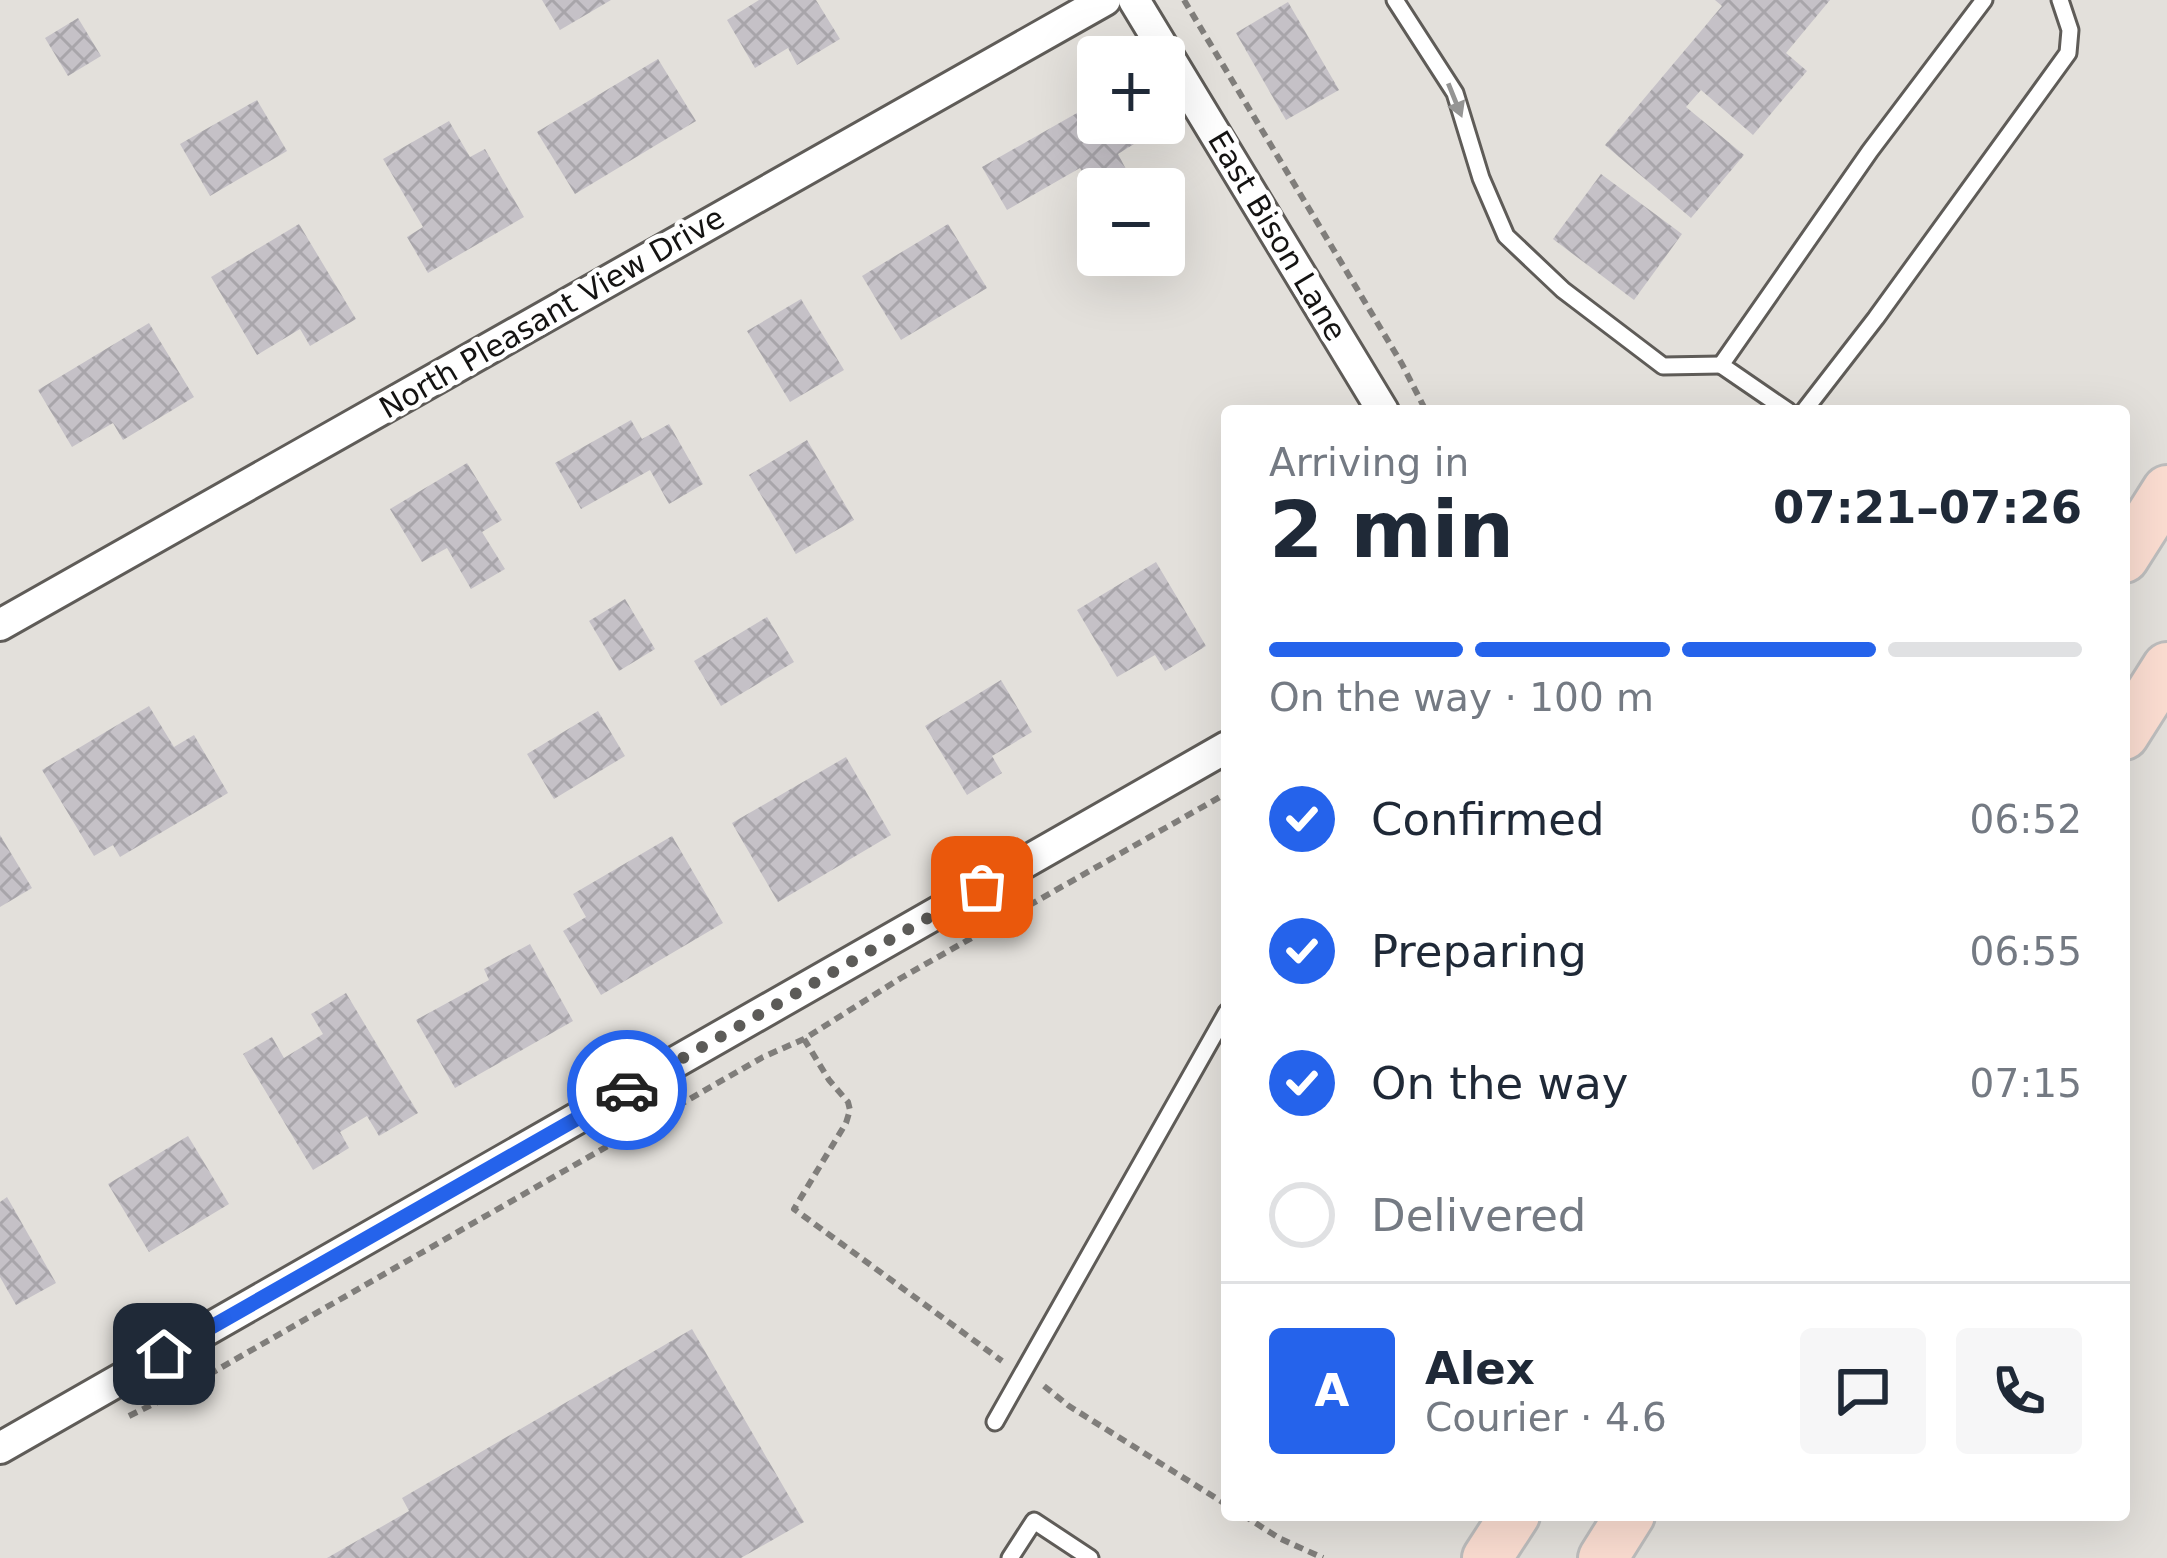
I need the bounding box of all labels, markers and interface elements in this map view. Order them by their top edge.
map controls [1077,36,1185,276]
button: + [1077,36,1185,144]
one-way arrow [1446,82,1465,118]
street label: East Bison Lane [1201,125,1354,347]
button: − [1077,168,1185,276]
street label: North Pleasant View Drive [373,199,730,426]
text: Arriving in [1269,440,1469,485]
text: 07:21–07:26 [1773,481,2082,534]
text: 2 min [1269,485,1514,575]
text: On the way · 100 m [1269,675,1654,720]
icon: check [1269,786,1335,852]
text: Confirmed [1371,793,1605,846]
text: 06:52 [1970,797,2082,842]
pin [931,836,1033,938]
icon: bag [949,854,1015,920]
icon: check [1269,918,1335,984]
text: Preparing [1371,925,1587,978]
text: 06:55 [1970,929,2082,974]
courier [567,1030,687,1150]
icon: check [1269,1050,1335,1116]
icon: car [594,1057,660,1123]
text: On the way [1371,1057,1628,1110]
text: 07:15 [1970,1061,2082,1106]
text: Delivered [1371,1189,1586,1242]
pin [113,1303,215,1405]
icon: home [131,1321,197,1387]
button: chat [1800,1328,1926,1454]
button: phone [1956,1328,2082,1454]
text: Alex [1425,1342,1535,1395]
text: A [1315,1364,1349,1417]
text: Courier · 4.6 [1425,1395,1667,1440]

